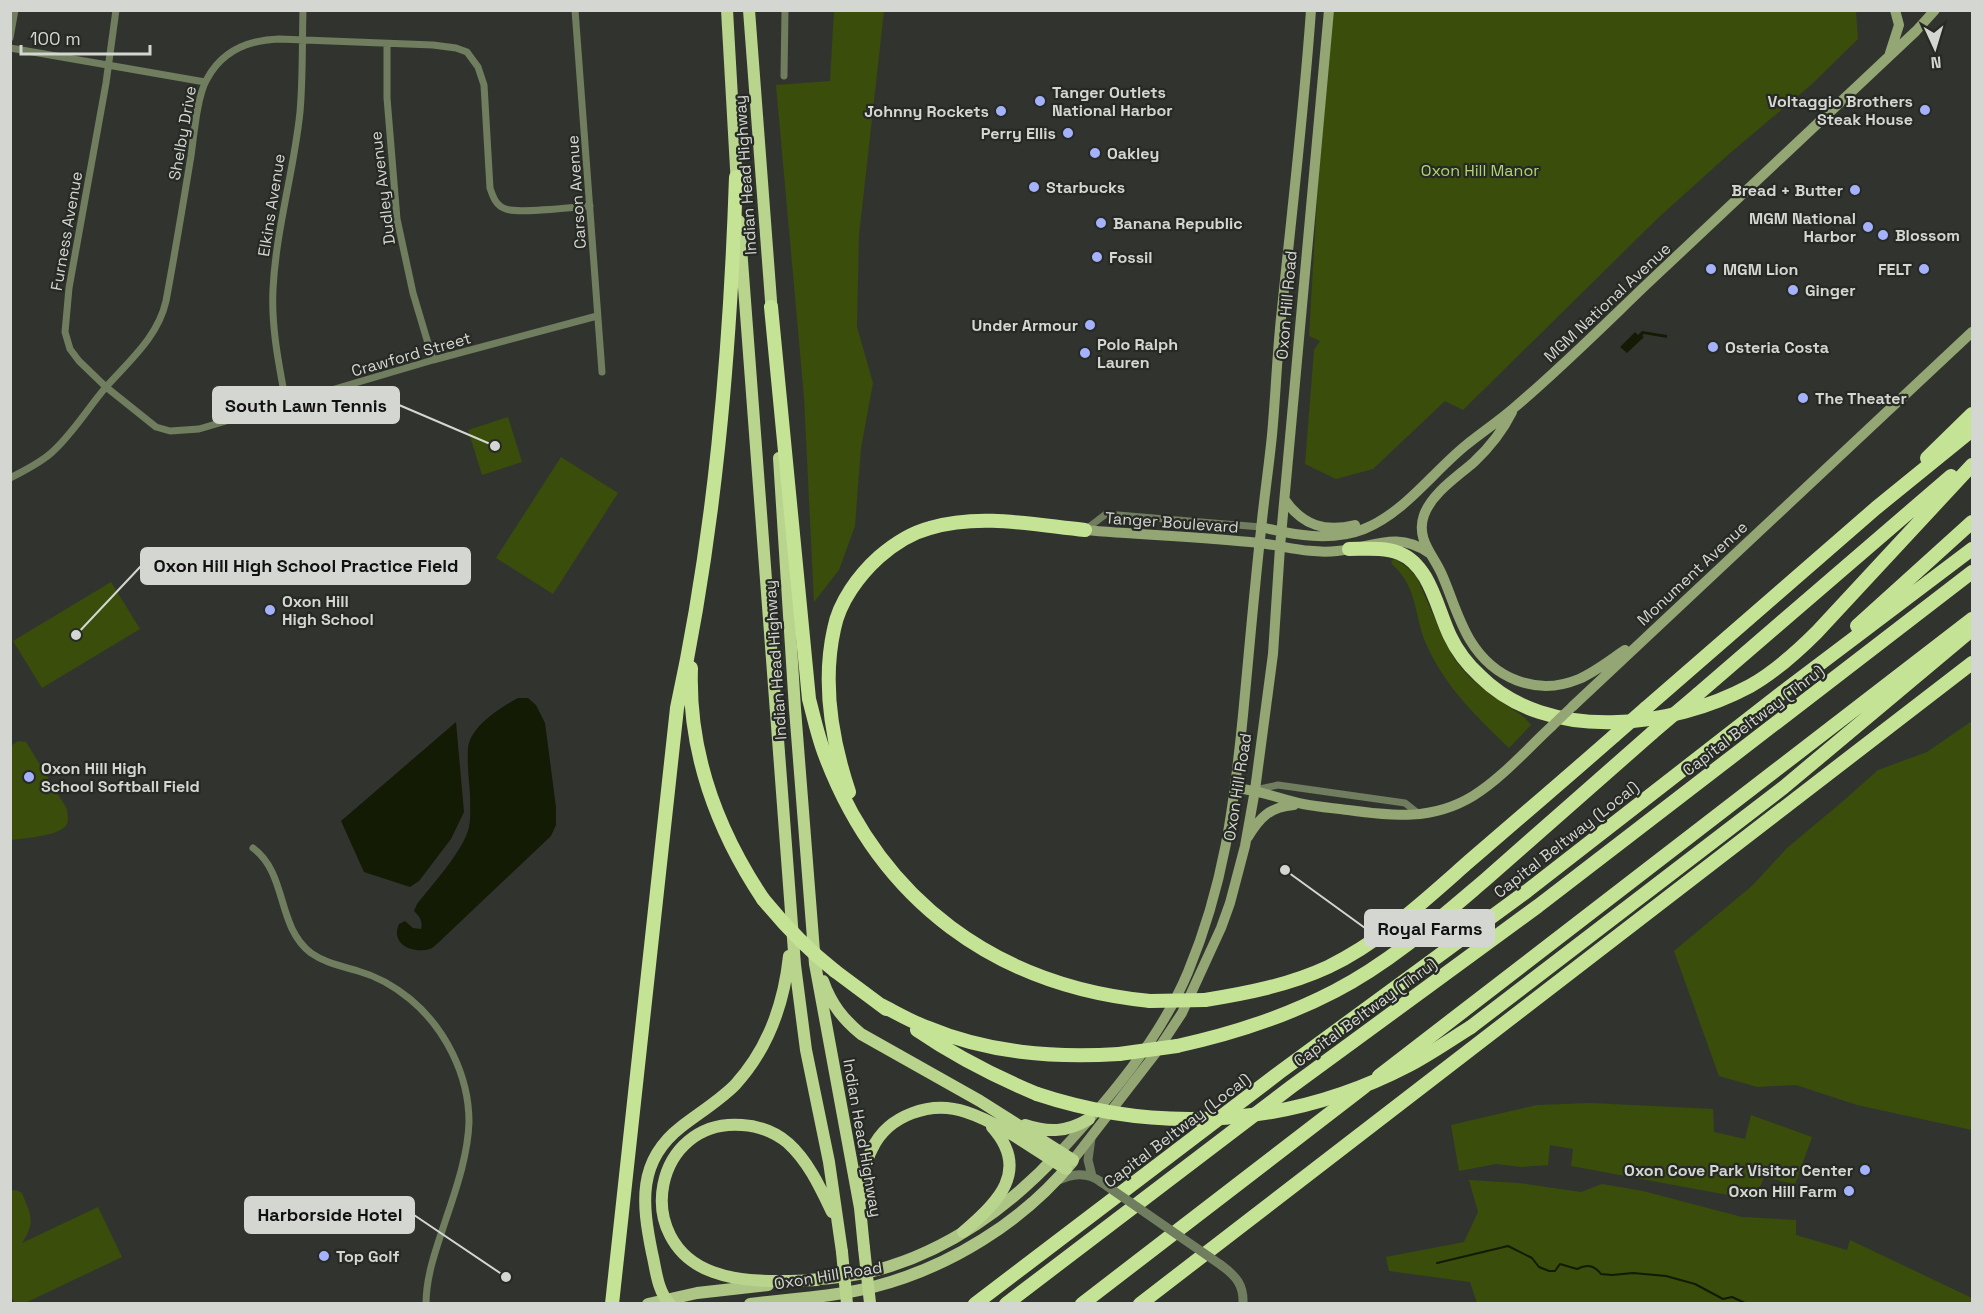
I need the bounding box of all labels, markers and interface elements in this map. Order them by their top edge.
scale bar [21,18,150,56]
north arrow [1905,18,1965,78]
text: 100 m [30,27,81,50]
text: N [1930,52,1942,73]
place label: Tanger Outlets National Harbor [1052,82,1173,121]
street label: Shelby Drive [164,84,201,182]
place label: Voltaggio Brothers Steak House [1768,91,1913,130]
street label: Indian Head Highway [729,94,762,256]
marker: Tanger Outlets National Harbor [1033,94,1047,108]
place label: Johnny Rockets [864,101,989,122]
marker: Voltaggio Brothers Steak House [1918,103,1932,117]
marker: Johnny Rockets [994,104,1008,118]
place label: Perry Ellis [981,123,1056,144]
marker: Perry Ellis [1061,126,1075,140]
street label: Dudley Avenue [365,130,400,246]
street label: Carson Avenue [562,134,591,250]
place label: Oakley [1107,143,1159,164]
marker: Oakley [1088,146,1102,160]
street label: Elkins Avenue [253,152,290,258]
park label: Oxon Hill Manor [1421,160,1539,181]
street label: Furness Avenue [46,170,87,292]
place label: Starbucks [1046,177,1125,198]
marker: Starbucks [1027,180,1041,194]
place label: Bread + Butter [1731,180,1843,201]
marker: Bread + Butter [1848,183,1862,197]
place label: MGM National Harbor [1749,208,1856,247]
place label: Banana Republic [1113,213,1243,234]
marker: Banana Republic [1094,216,1108,230]
marker: MGM National Harbor [1861,220,1875,234]
place label: Blossom [1895,225,1960,246]
marker: Blossom [1876,228,1890,242]
street label: MGM National Avenue [1539,238,1675,367]
place label: Fossil [1109,247,1153,268]
marker: Fossil [1090,250,1104,264]
street label: Oxon Hill Road [1271,250,1302,360]
place label: MGM Lion [1723,259,1798,280]
place label: FELT [1878,259,1913,280]
marker: MGM Lion [1704,262,1718,276]
marker: FELT [1917,262,1931,276]
place label: Ginger [1805,280,1855,301]
marker: Ginger [1786,283,1800,297]
place label: Under Armour [972,315,1078,336]
marker: Under Armour [1083,318,1097,332]
street label: Crawford Street [349,327,473,382]
place label: Polo Ralph Lauren [1097,334,1178,373]
place label: Osteria Costa [1725,337,1829,358]
marker: Osteria Costa [1706,340,1720,354]
marker: Polo Ralph Lauren [1078,346,1092,360]
callout: South Lawn Tennis [213,387,399,423]
place label: The Theater [1815,388,1907,409]
marker: The Theater [1796,391,1810,405]
text: South Lawn Tennis [225,394,387,417]
street label: Tanger Boulevard [1104,507,1239,538]
street label: Monument Avenue [1633,517,1752,630]
callout: Oxon Hill High School Practice Field [141,548,470,584]
text: Oxon Hill High School Practice Field [153,554,459,577]
street label: Indian Head Highway [759,579,792,741]
place label: Oxon Hill High School [282,591,374,630]
marker: Oxon Hill High School [263,603,277,617]
street label: Capital Beltway (Thru) [1678,660,1828,781]
street label: Oxon Hill Road [1219,732,1256,843]
place label: Oxon Hill High School Softball Field [41,758,200,797]
marker: Oxon Hill High School Softball Field [22,770,36,784]
street label: Capital Beltway (Local) [1490,776,1643,903]
callout: Royal Farms [1365,910,1494,946]
text: Royal Farms [1377,917,1483,940]
street label: Capital Beltway (Thru) [1289,953,1441,1072]
street label: Indian Head Highway [838,1057,887,1219]
street label: Capital Beltway (Local) [1100,1068,1255,1193]
place label: Oxon Cove Park Visitor Center [1624,1160,1853,1181]
marker: Oxon Cove Park Visitor Center [1858,1163,1872,1177]
place label: Oxon Hill Farm [1729,1181,1837,1202]
marker: Oxon Hill Farm [1842,1184,1856,1198]
callout: Harborside Hotel [245,1197,414,1233]
text: Harborside Hotel [257,1203,403,1226]
place label: Top Golf [336,1246,400,1267]
marker: Top Golf [317,1249,331,1263]
street label: Oxon Hill Road [773,1257,884,1294]

